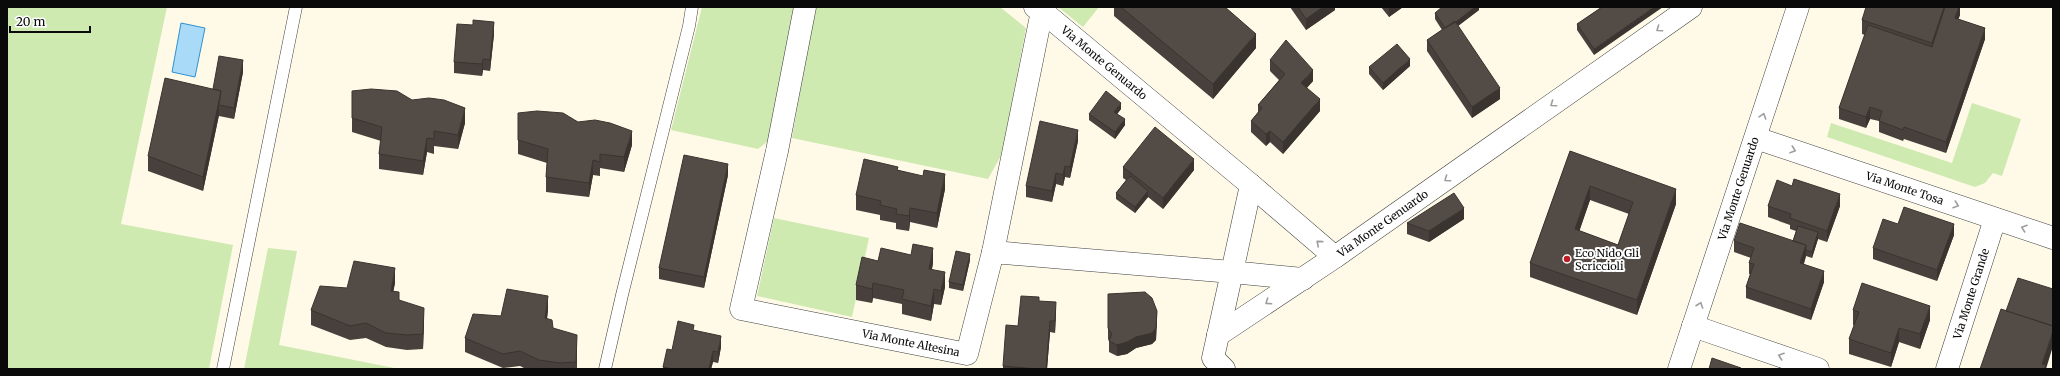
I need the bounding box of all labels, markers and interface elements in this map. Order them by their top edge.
scale bar [10,8,90,34]
text: 20 m [16,14,45,29]
street label: Via Monte Genuardo [1058,22,1151,103]
one-way arrow [1657,24,1664,31]
one-way arrow [1550,99,1557,107]
one-way arrow [1758,112,1767,119]
street label: Via Monte Genuardo [1715,135,1762,243]
one-way arrow [1789,145,1796,154]
street label: Via Monte Tosa [1863,168,1946,208]
one-way arrow [1444,174,1451,181]
street label: Via Monte Genuardo [1334,186,1431,261]
one-way arrow [1952,201,1959,209]
one-way arrow [2021,225,2028,233]
one-way arrow [1316,241,1324,248]
place label: Eco Nido Gli Scriccioli [1575,246,1640,273]
street label: Via Monte Grande [1950,246,1992,342]
marker: Eco Nido Gli Scriccioli [1562,254,1572,264]
one-way arrow [1265,297,1272,305]
one-way arrow [1695,302,1704,309]
street label: Via Monte Altesina [860,326,961,359]
one-way arrow [1778,353,1785,361]

